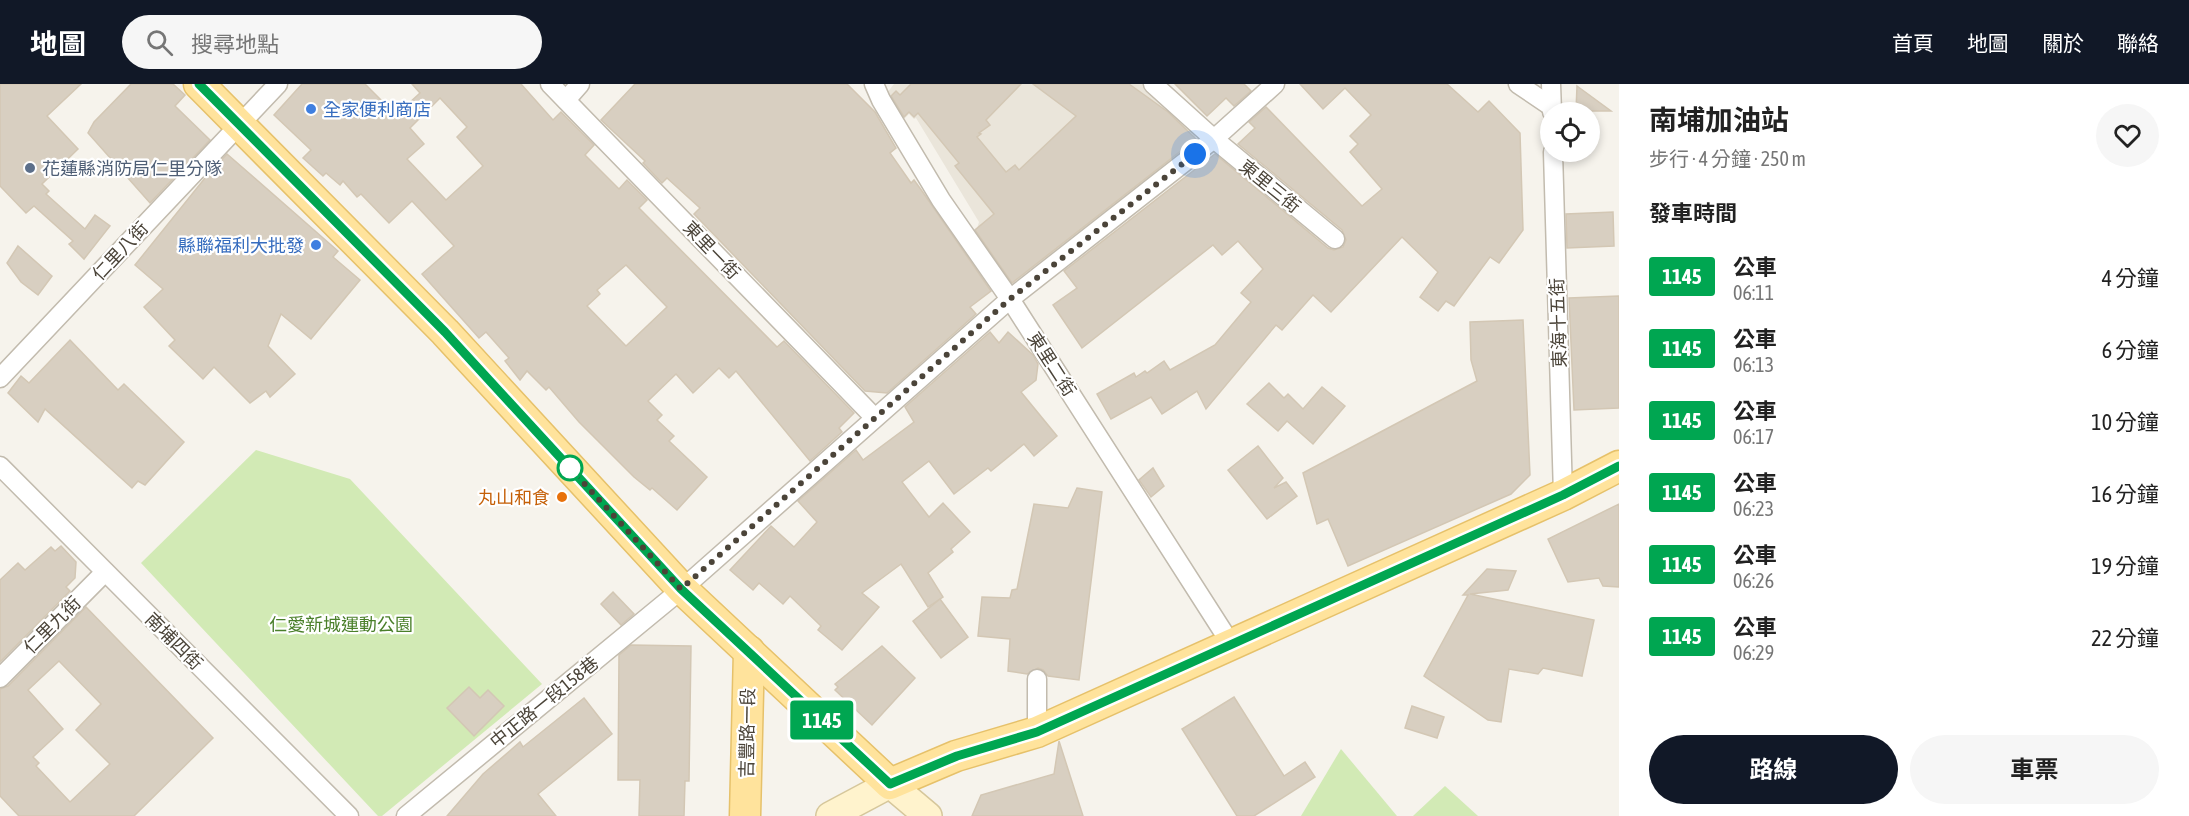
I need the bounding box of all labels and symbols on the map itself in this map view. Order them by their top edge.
place label: 全家便利商店 [323,99,431,120]
marker: 全家便利商店 [304,102,318,116]
your location [1180,139,1210,169]
street label: 東里三街 [1235,155,1305,217]
place label: 花蓮縣消防局仁里分隊 [42,158,222,179]
marker: 花蓮縣消防局仁里分隊 [23,161,37,175]
street label: 東里一街 [679,217,745,283]
street label: 仁里八街 [88,218,152,284]
place label: 縣聯福利大批發 [178,235,304,256]
marker: 縣聯福利大批發 [309,238,323,252]
street label: 東海十五街 [1546,278,1570,368]
street label: 東里二街 [1024,328,1080,400]
unlabelled marker [557,455,583,481]
place label: 丸山和食 [478,487,550,508]
marker: 丸山和食 [555,490,569,504]
street label: 仁里九街 [19,592,85,658]
street label: 南埔四街 [141,608,207,674]
park label: 仁愛新城運動公園 [269,614,413,635]
street label: 中正路一段158巷 [486,652,602,752]
street label: 吉豐路一段 [736,688,758,778]
line badge: 1145 [780,700,864,740]

